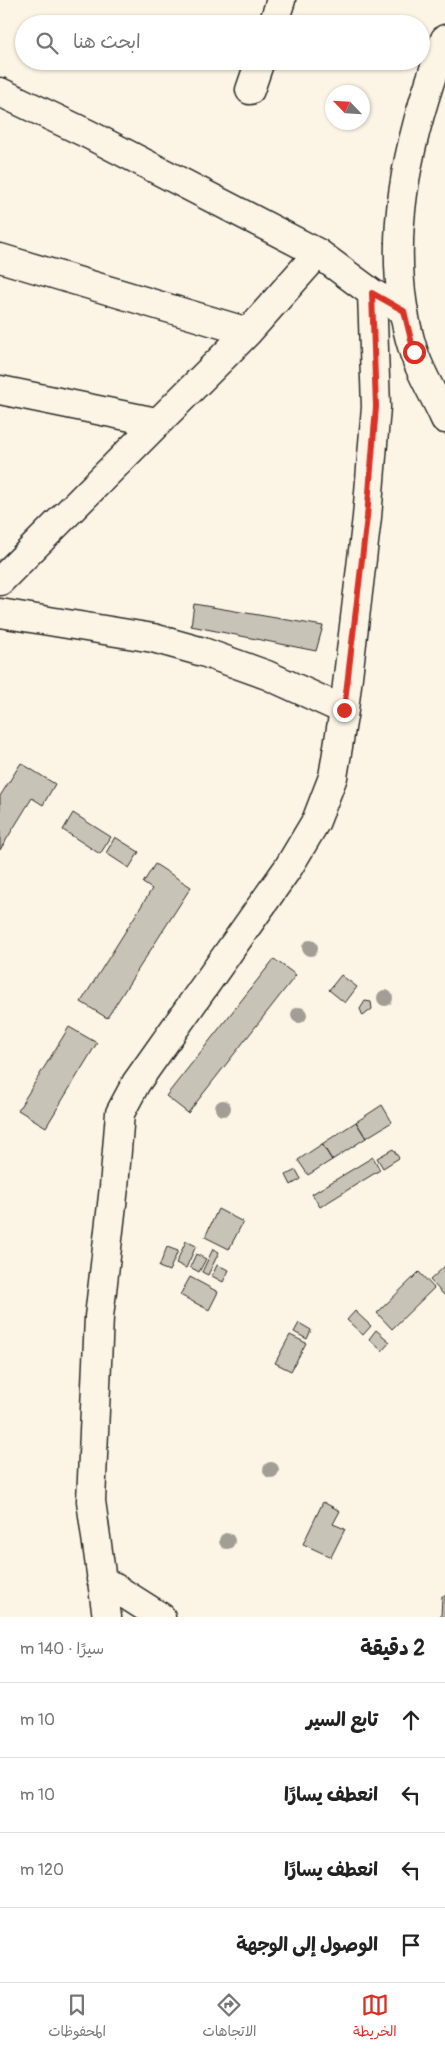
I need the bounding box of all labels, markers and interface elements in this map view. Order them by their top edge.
search box [15,15,430,70]
icon: search [33,29,61,57]
text: ابحث هنا [73,30,141,54]
north arrow [325,85,370,130]
route start [403,341,426,364]
route end [333,699,356,722]
text: 2 دقيقة [360,1635,425,1662]
text: سيرًا · 140 m [20,1639,104,1659]
icon: ahead [397,1706,425,1734]
text: تابع السير [306,1708,378,1732]
text: 10 m [20,1710,55,1730]
icon: left [397,1781,425,1809]
text: انعطف يسارًا [284,1783,378,1807]
text: 10 m [20,1785,55,1805]
icon: left [397,1856,425,1884]
text: انعطف يسارًا [284,1858,378,1882]
text: 120 m [20,1860,64,1880]
icon: arrive [397,1931,425,1959]
text: الوصول إلى الوجهة [236,1933,378,1957]
tab: المحفوظات [48,1991,106,2044]
tab: الاتجاهات [202,1991,257,2044]
tab: الخريطة [353,1991,397,2044]

